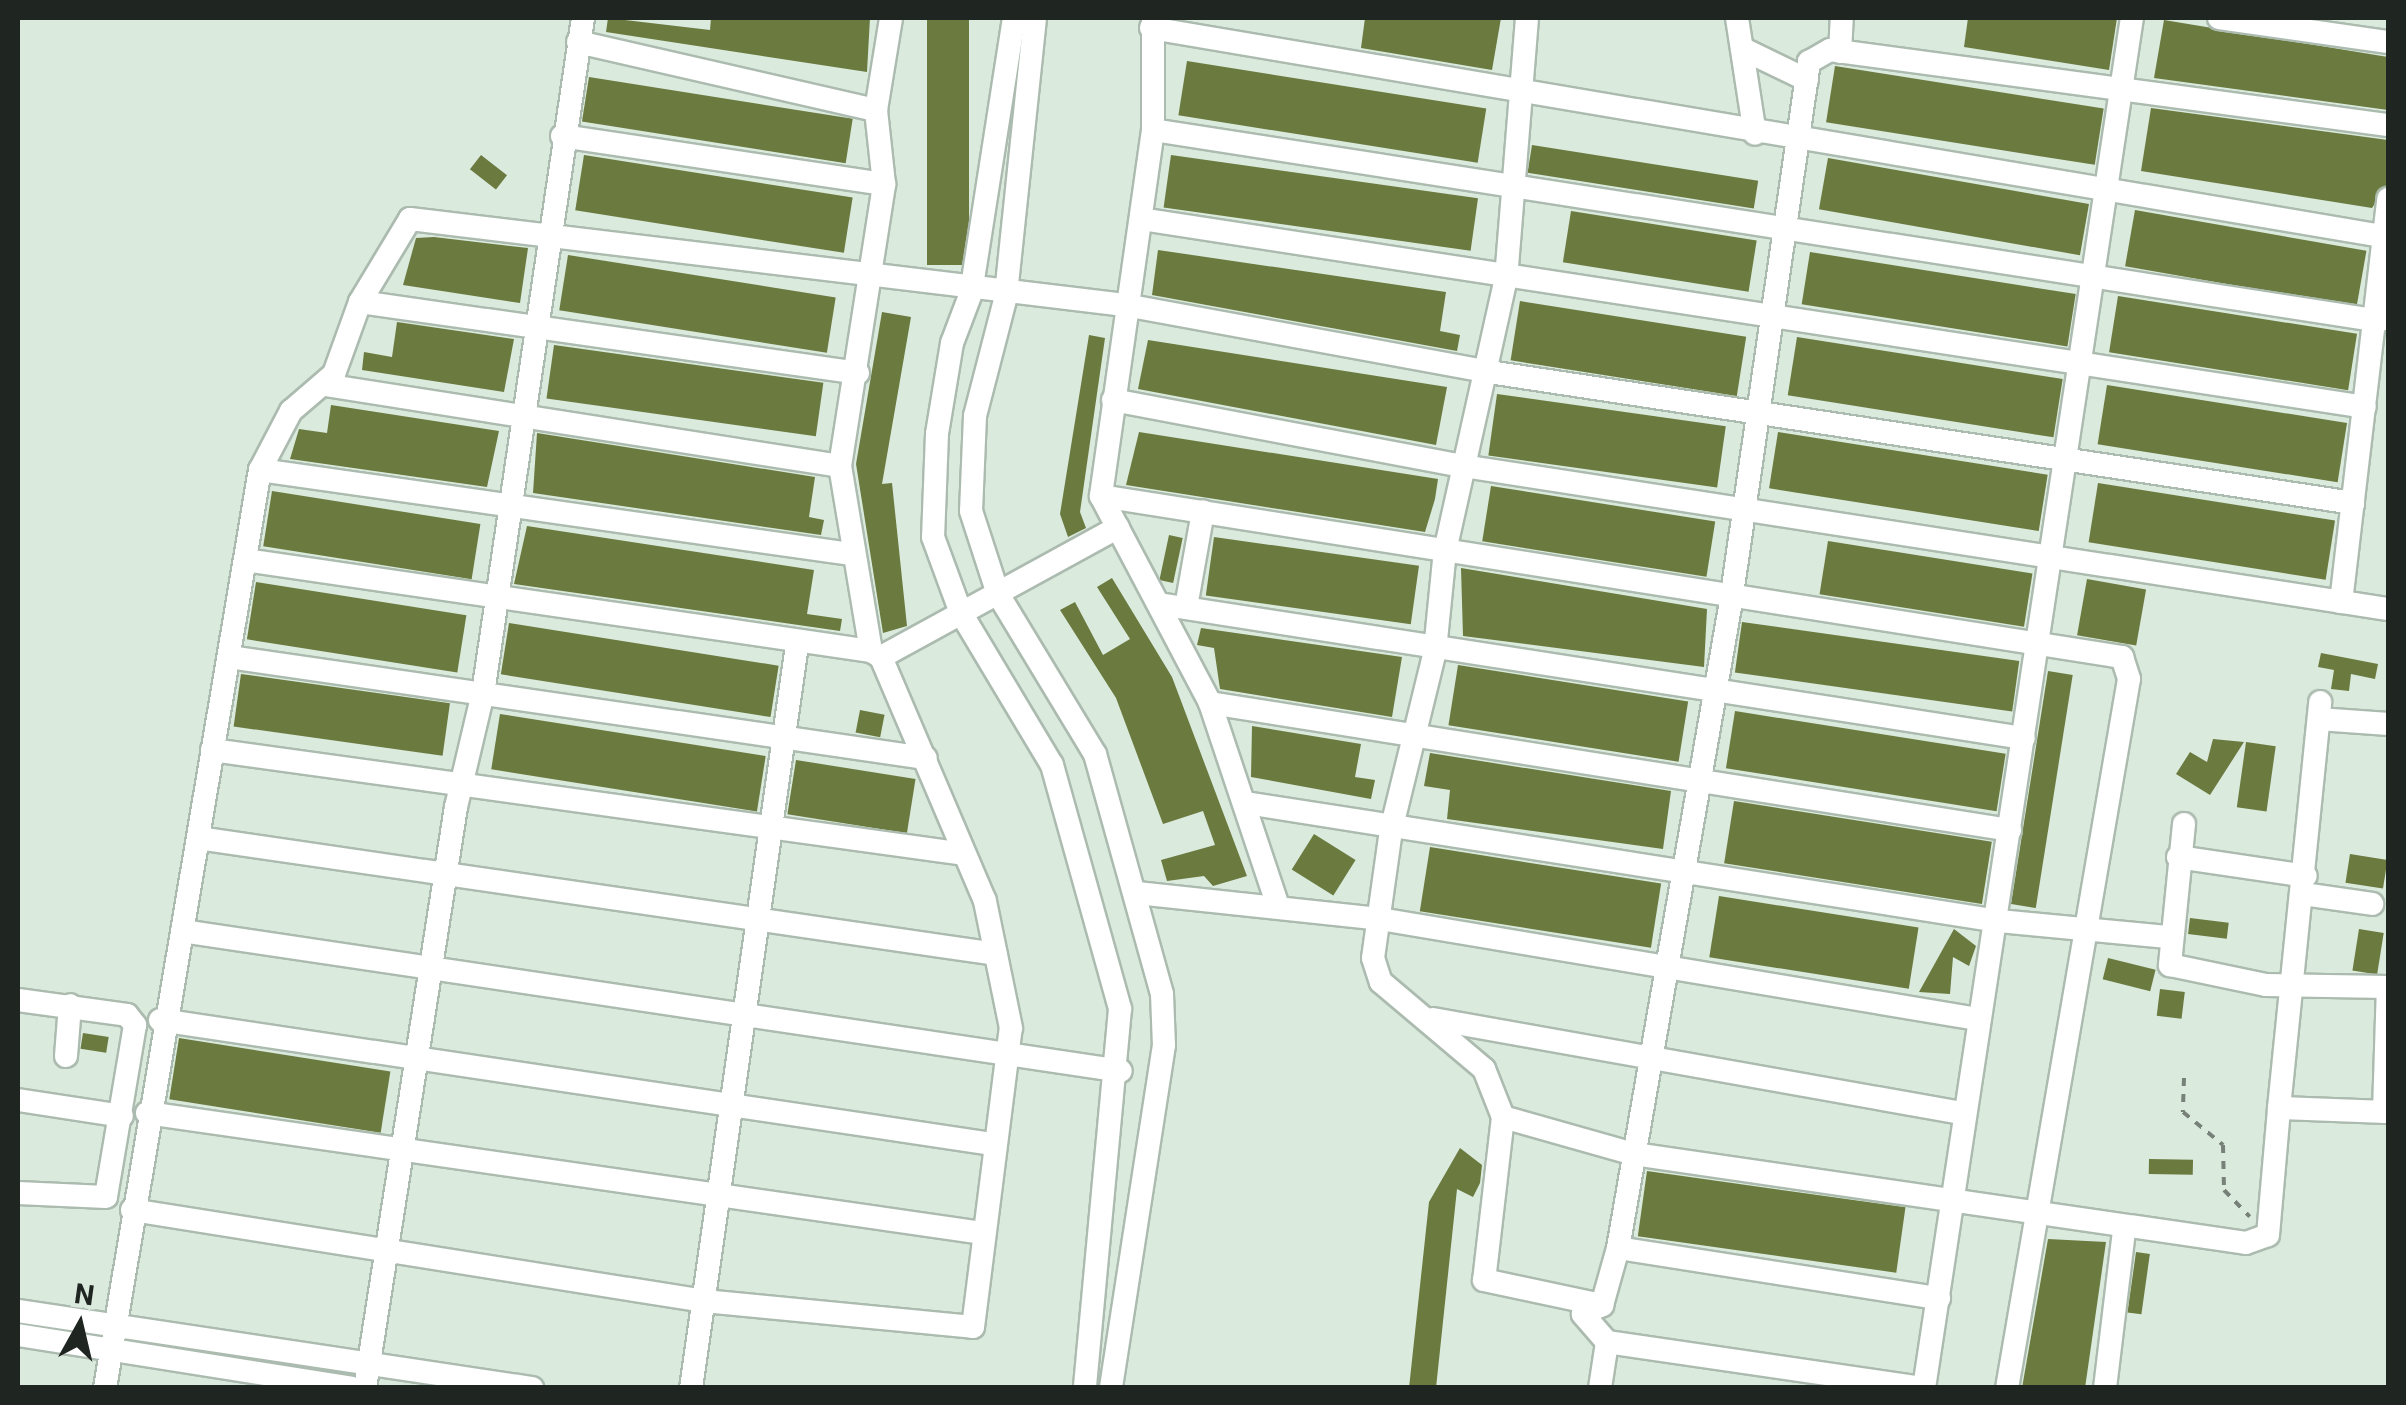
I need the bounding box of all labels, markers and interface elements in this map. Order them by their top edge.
north arrow [30,1275,130,1375]
text: N [72,1277,96,1313]

